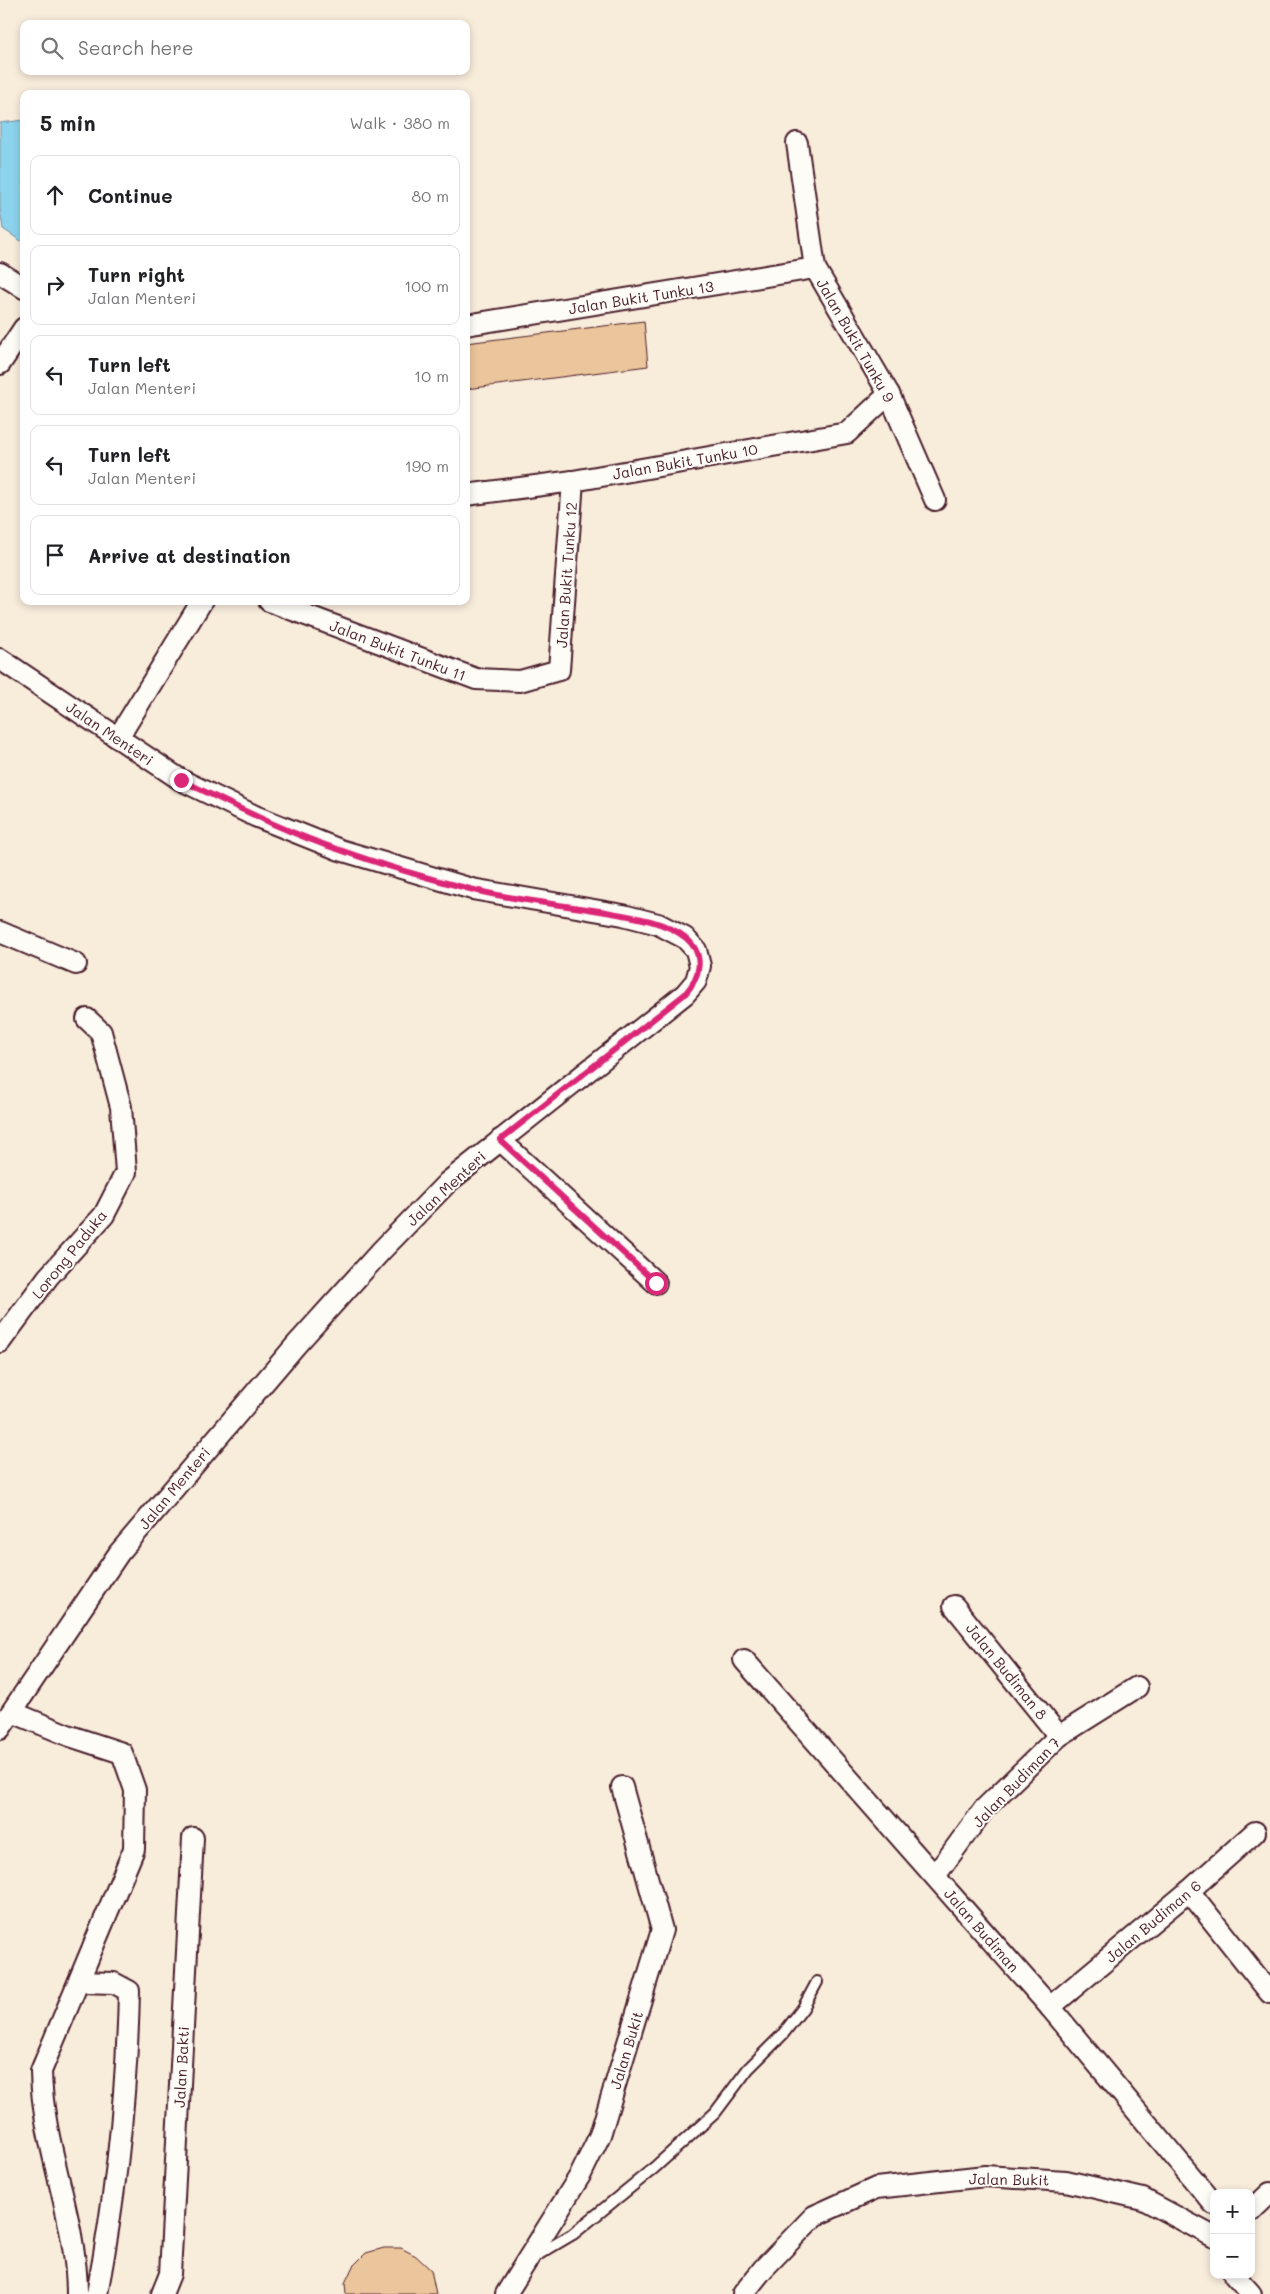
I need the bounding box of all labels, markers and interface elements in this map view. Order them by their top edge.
search box [20,20,470,75]
icon: search [38,34,66,62]
text: Search here [78,35,194,60]
text: 5 min [40,109,96,136]
text: Walk · 380 m [349,112,450,133]
icon: ahead [41,181,69,209]
text: Continue [88,183,173,208]
text: 80 m [412,185,449,206]
text: Turn right [88,262,185,287]
icon: right [41,271,69,299]
street label: Jalan Bukit Tunku 9 [812,274,900,406]
text: 100 m [404,275,449,296]
street label: Jalan Bukit Tunku 13 [567,276,715,318]
text: Jalan Menteri [88,287,196,308]
text: Turn left [88,352,171,377]
icon: left [41,361,69,389]
text: 10 m [414,365,449,386]
text: Jalan Menteri [88,377,196,398]
street label: Jalan Bukit Tunku 10 [611,438,759,484]
text: Turn left [88,442,171,467]
icon: left [41,451,69,479]
text: 190 m [405,455,449,476]
text: Jalan Menteri [88,467,196,488]
street label: Jalan Bukit Tunku 12 [551,501,581,649]
icon: arrive [41,541,69,569]
text: Arrive at destination [88,543,291,568]
street label: Jalan Bukit Tunku 11 [327,615,469,685]
street label: Jalan Menteri [62,696,158,770]
route end [170,769,193,792]
street label: Jalan Menteri [402,1146,490,1230]
street label: Lorong Paduka [27,1206,111,1302]
route start [645,1272,668,1295]
street label: Jalan Menteri [134,1443,214,1533]
street label: Jalan Budiman 8 [962,1619,1052,1723]
street label: Jalan Budiman 7 [968,1733,1064,1831]
street label: Jalan Budiman 6 [1101,1875,1205,1967]
street label: Jalan Budiman [940,1884,1024,1976]
street label: Jalan Bukit [605,2009,647,2091]
street label: Jalan Bakti [169,2026,193,2108]
street label: Jalan Bukit [969,2168,1049,2190]
map controls [1210,2189,1255,2279]
button: + [1210,2189,1255,2234]
button: − [1210,2234,1255,2279]

